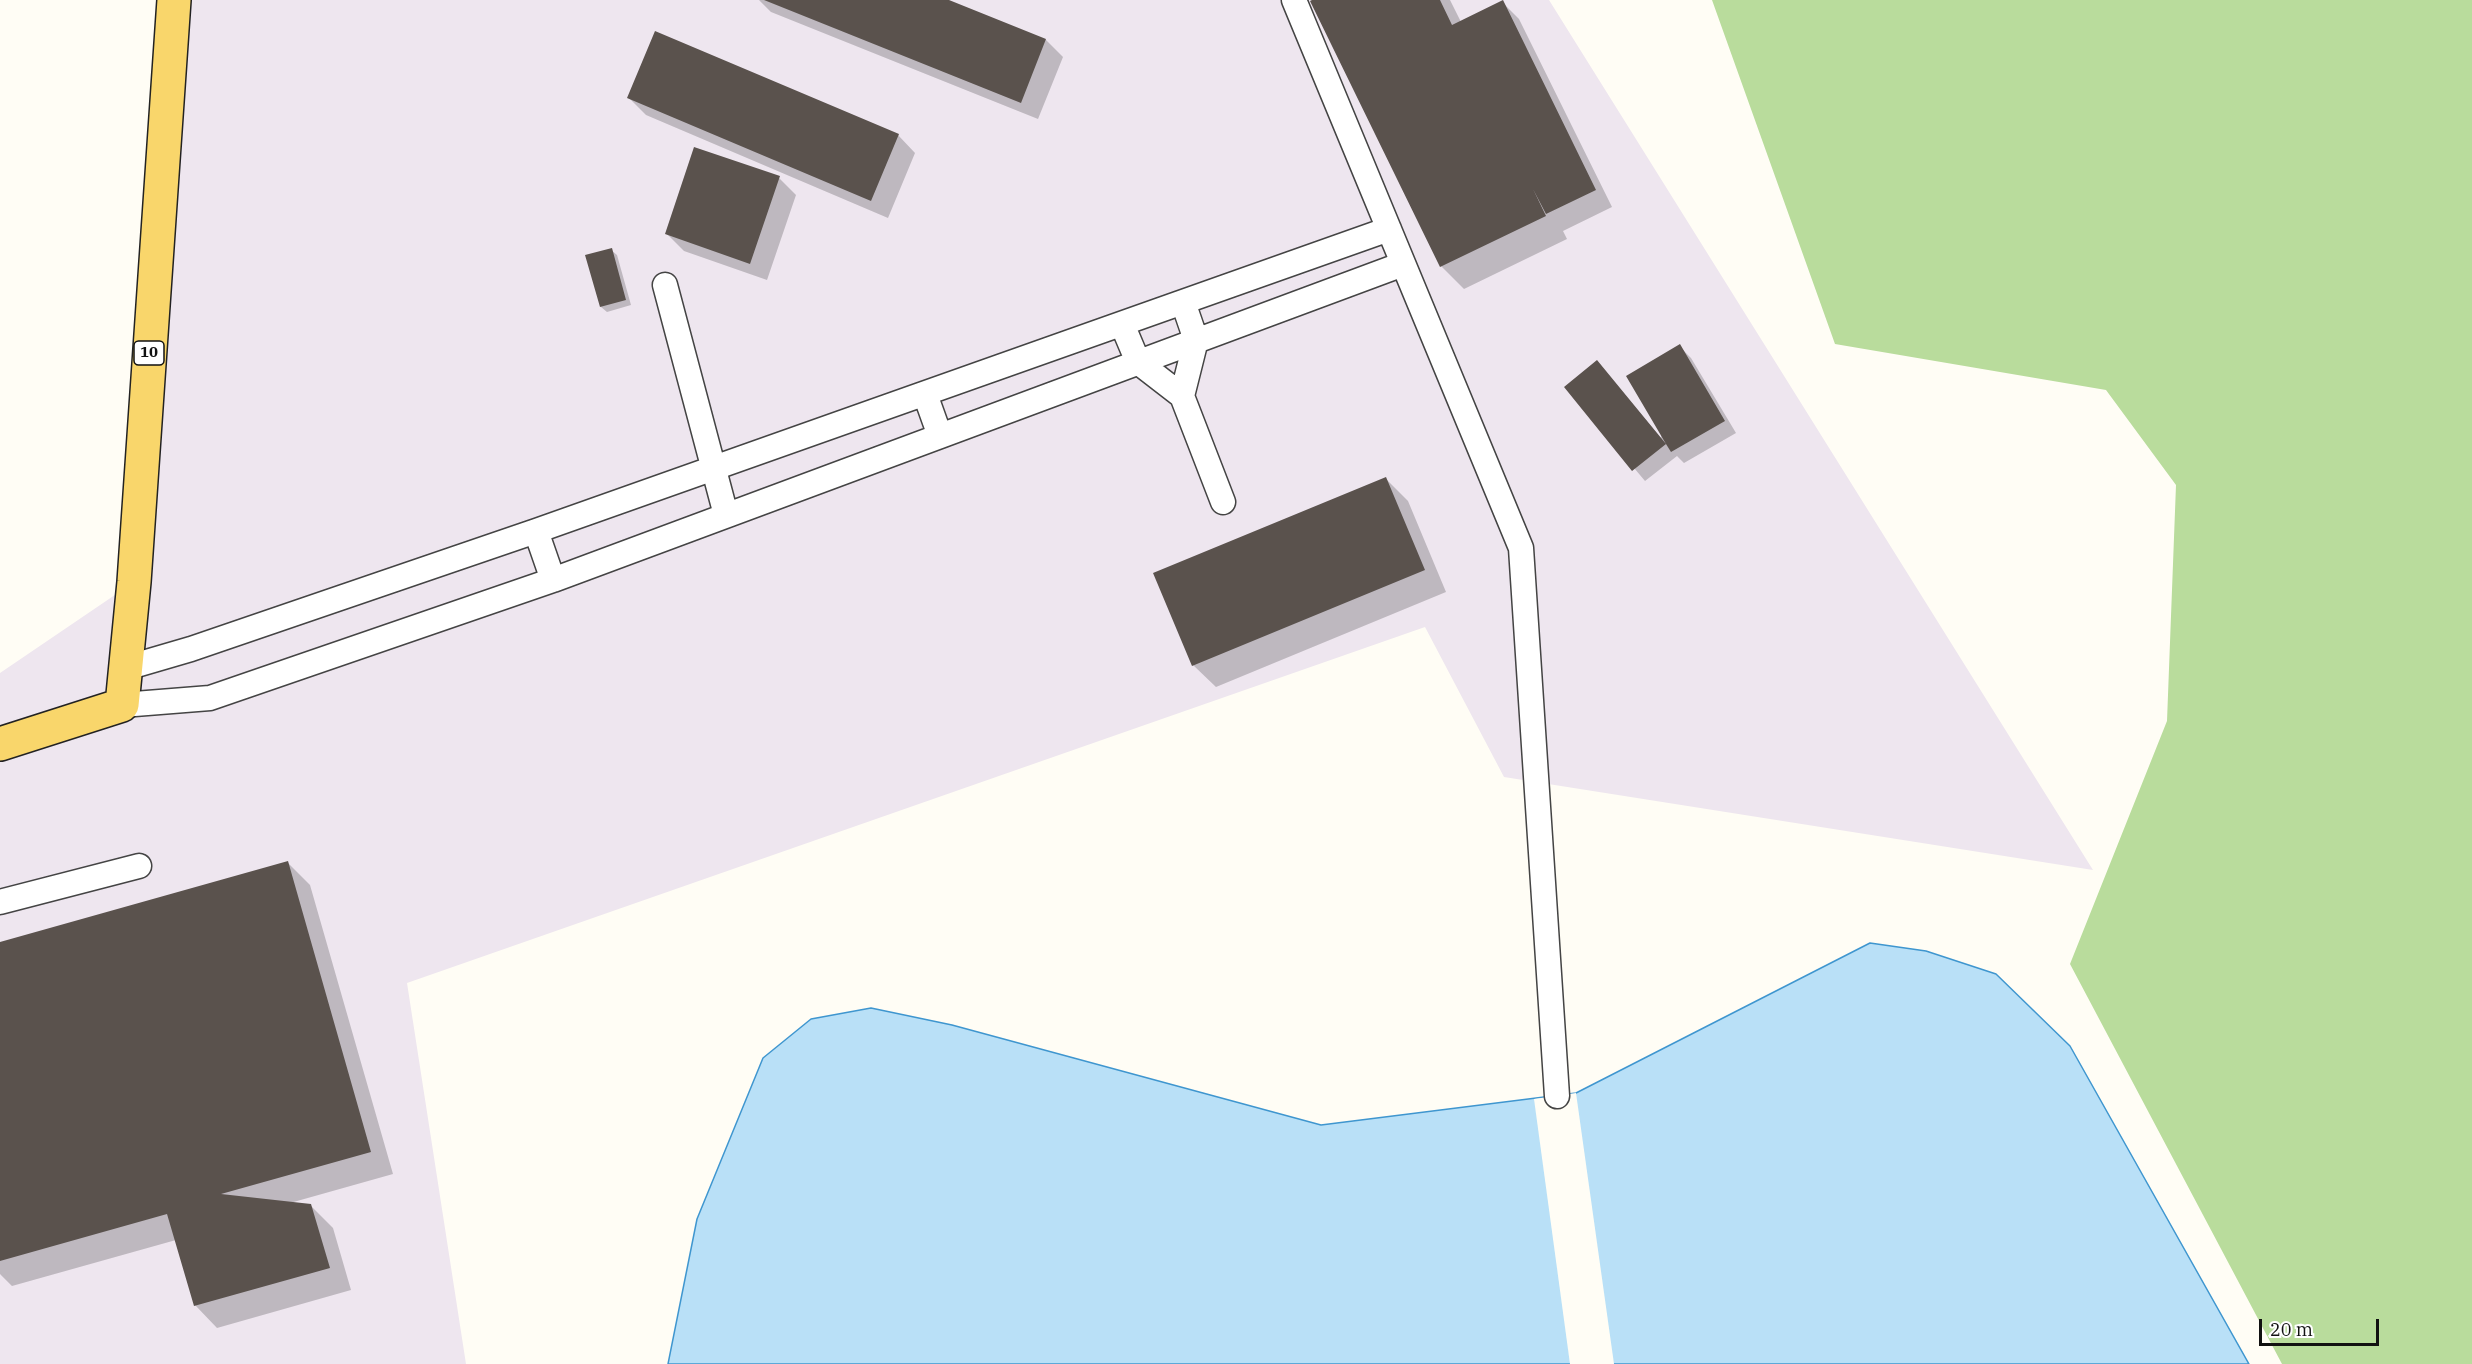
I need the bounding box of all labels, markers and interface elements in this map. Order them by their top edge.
road number: 10 [134,341,164,365]
scale bar [2262,1307,2382,1345]
text: 20 m [2270,1318,2313,1341]

